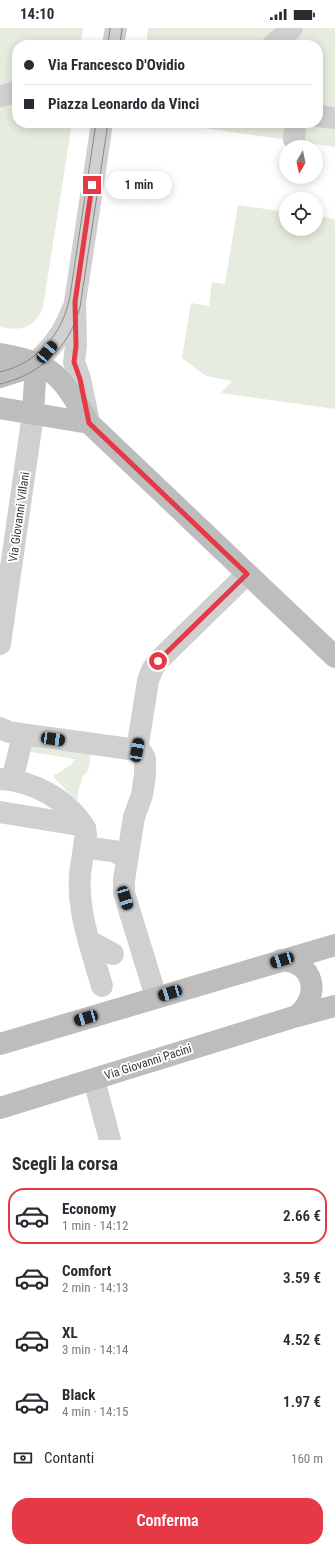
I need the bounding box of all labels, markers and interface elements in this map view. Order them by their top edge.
text: 14:10 [20,5,54,23]
text: Via Francesco D'Ovidio [48,56,185,74]
text: Piazza Leonardo da Vinci [48,95,199,113]
north arrow [279,140,323,184]
map controls [279,140,323,236]
callout: 1 min [106,171,172,199]
route end [83,176,101,194]
text: 1 min [125,177,153,192]
button: locate [279,192,323,236]
car [35,339,59,365]
street label: Via Giovanni Villani [6,471,32,563]
route start [149,652,167,670]
car [40,731,66,747]
car [129,737,145,763]
car [116,885,134,911]
car [269,951,295,969]
car [157,984,183,1002]
car [73,1009,99,1027]
street label: Via Giovanni Pacini [103,1041,193,1083]
text: Scegli la corsa [12,1153,118,1174]
icon: car [14,1198,50,1234]
text: Economy [62,1200,116,1218]
text: 2.66 € [283,1207,321,1225]
text: 1 min · 14:12 [62,1218,128,1233]
icon: car [14,1260,50,1296]
text: Comfort [62,1262,111,1280]
text: 3.59 € [283,1269,321,1287]
text: 2 min · 14:13 [62,1280,128,1295]
icon: car [14,1322,50,1358]
text: XL [62,1324,78,1342]
text: 4.52 € [283,1331,321,1349]
text: 3 min · 14:14 [62,1342,128,1357]
icon: car [14,1384,50,1420]
text: Black [62,1386,95,1404]
text: 1.97 € [283,1393,321,1411]
text: 4 min · 14:15 [62,1404,128,1419]
icon: cash [12,1447,34,1469]
text: Contanti [44,1449,94,1467]
text: 160 m [291,1451,323,1466]
button: Conferma [12,1498,323,1544]

